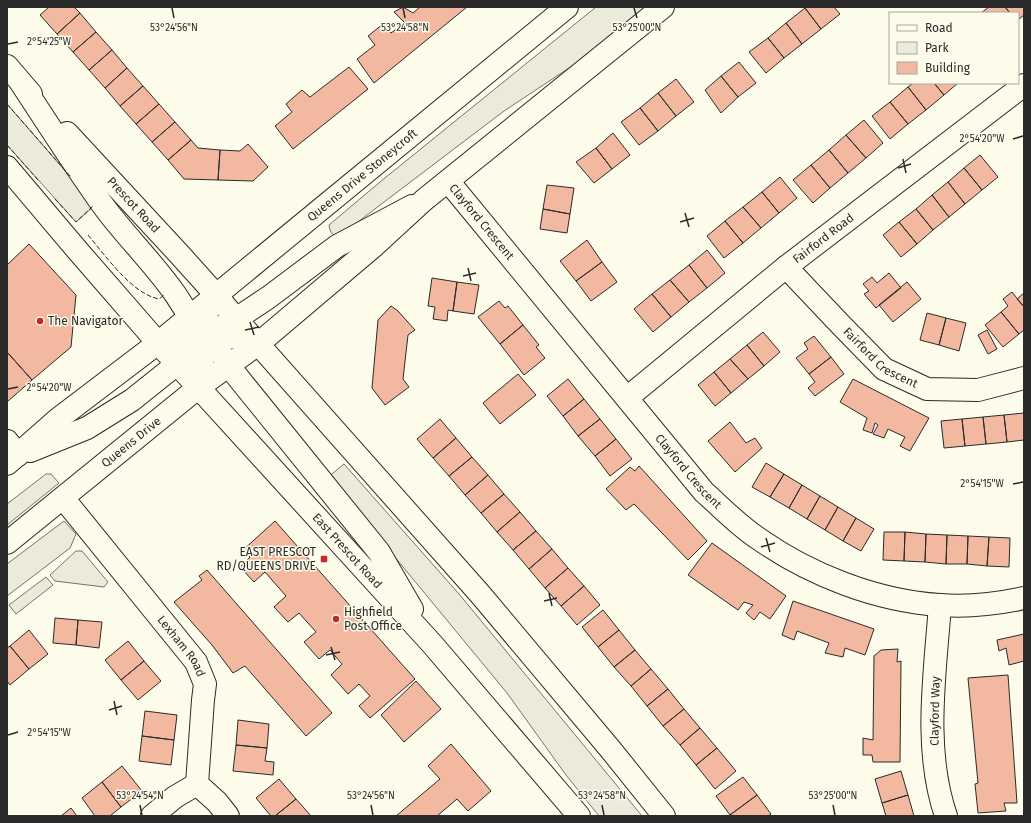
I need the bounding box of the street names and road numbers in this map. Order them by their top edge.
street label: Queens Drive Stoneycroft [304,126,421,224]
street label: Prescot Road [104,174,163,236]
street label: Clayford Crescent [446,181,517,263]
street label: Fairford Road [790,211,857,266]
street label: Fairford Crescent [840,325,921,391]
street label: Queens Drive [99,414,164,470]
street label: Clayford Crescent [652,431,725,512]
street label: East Prescot Road [309,510,385,591]
street label: Lexham Road [154,613,208,679]
street label: Clayford Way [927,676,943,746]

